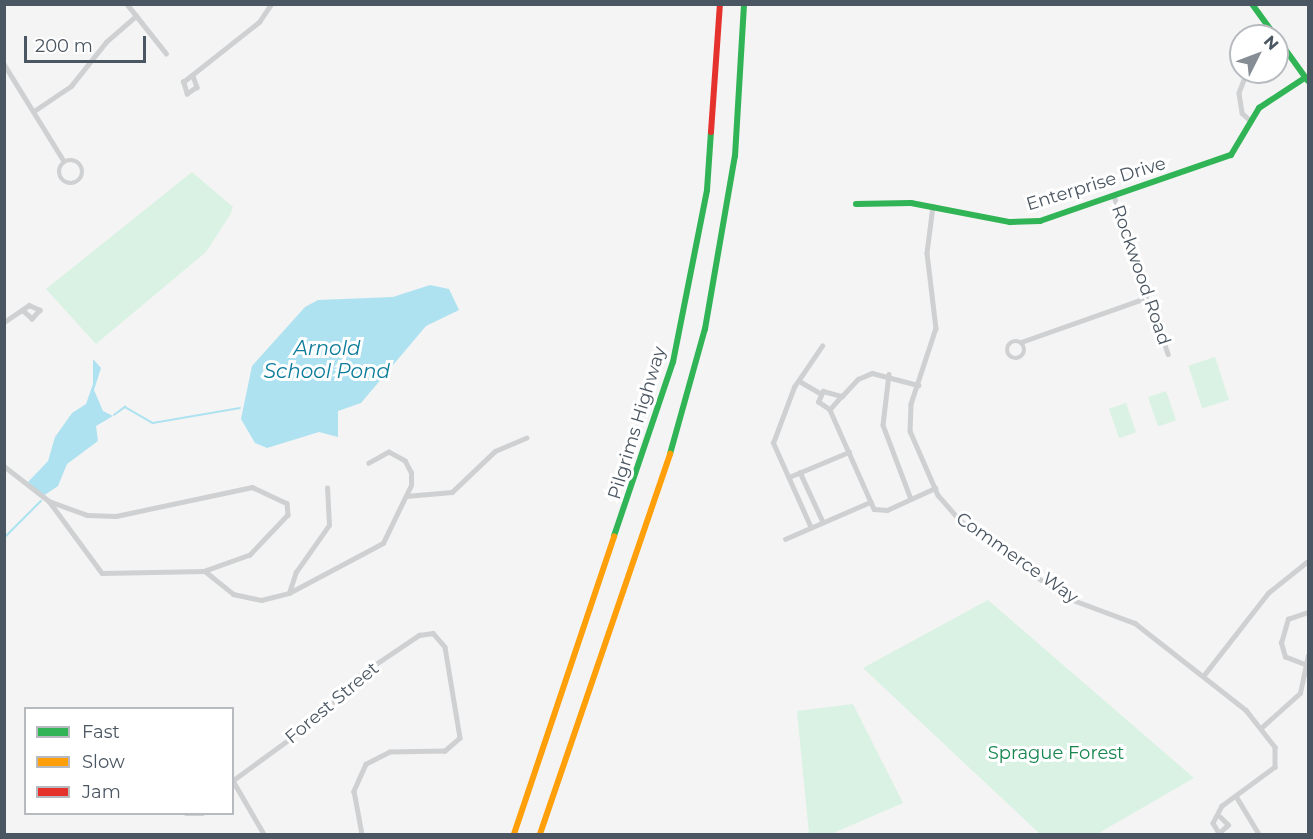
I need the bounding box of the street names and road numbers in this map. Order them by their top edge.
street label: Enterprise Drive [1024,153,1168,215]
street label: Rockwood Road [1107,202,1175,348]
street label: Pilgrims Highway [603,344,671,502]
street label: Commerce Way [952,508,1082,608]
street label: Forest Street [281,658,383,748]

